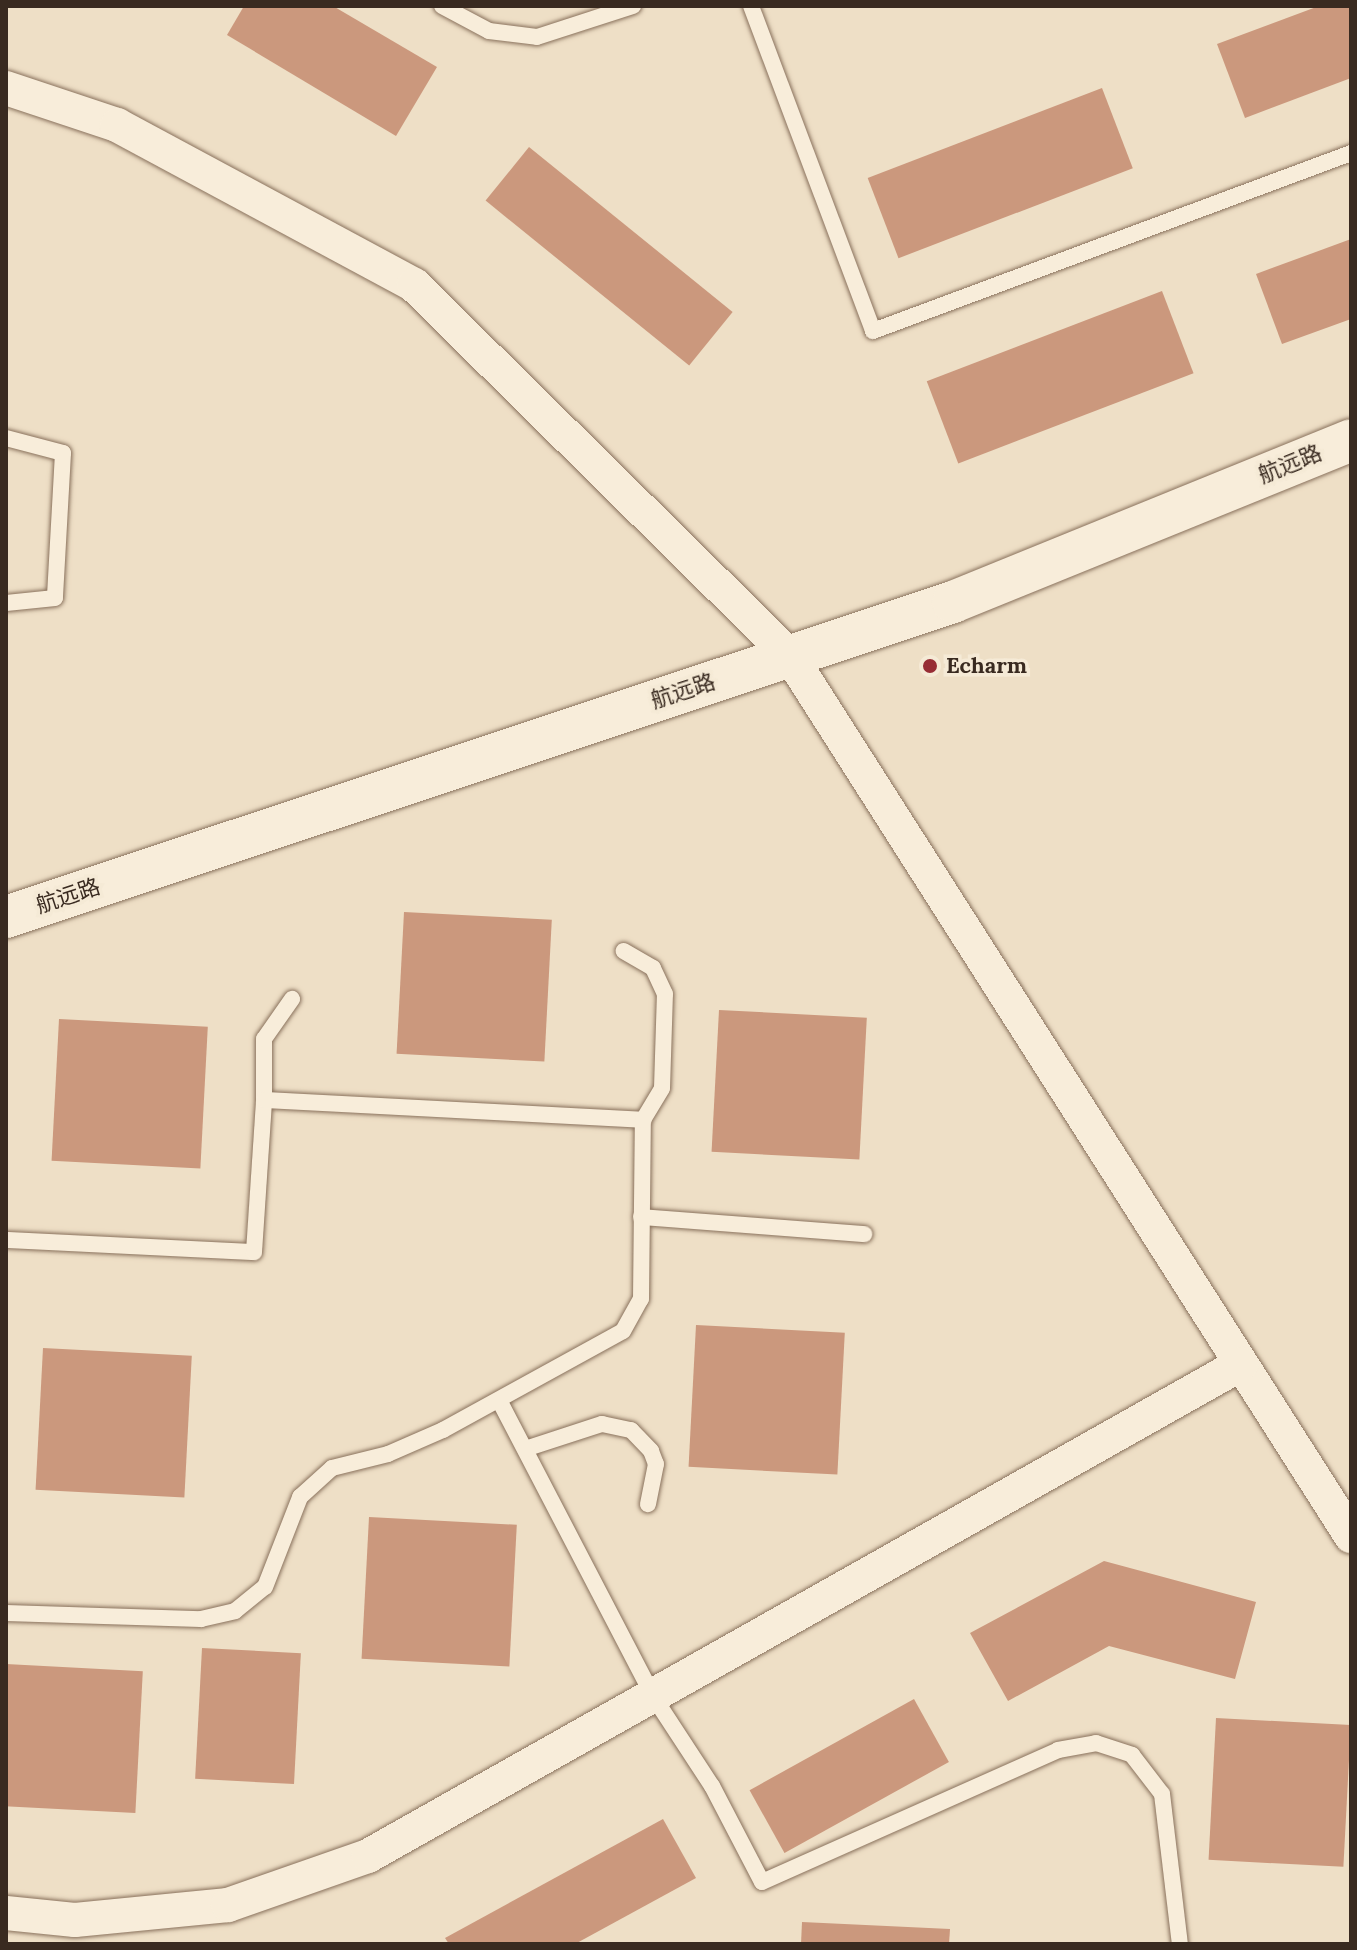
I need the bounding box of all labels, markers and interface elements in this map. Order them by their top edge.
street label: 航远路 [1254,439,1326,489]
place label: Echarm [946,653,1027,679]
marker: Echarm [921,657,939,675]
street label: 航远路 [648,668,718,714]
street label: 航远路 [33,873,103,919]

